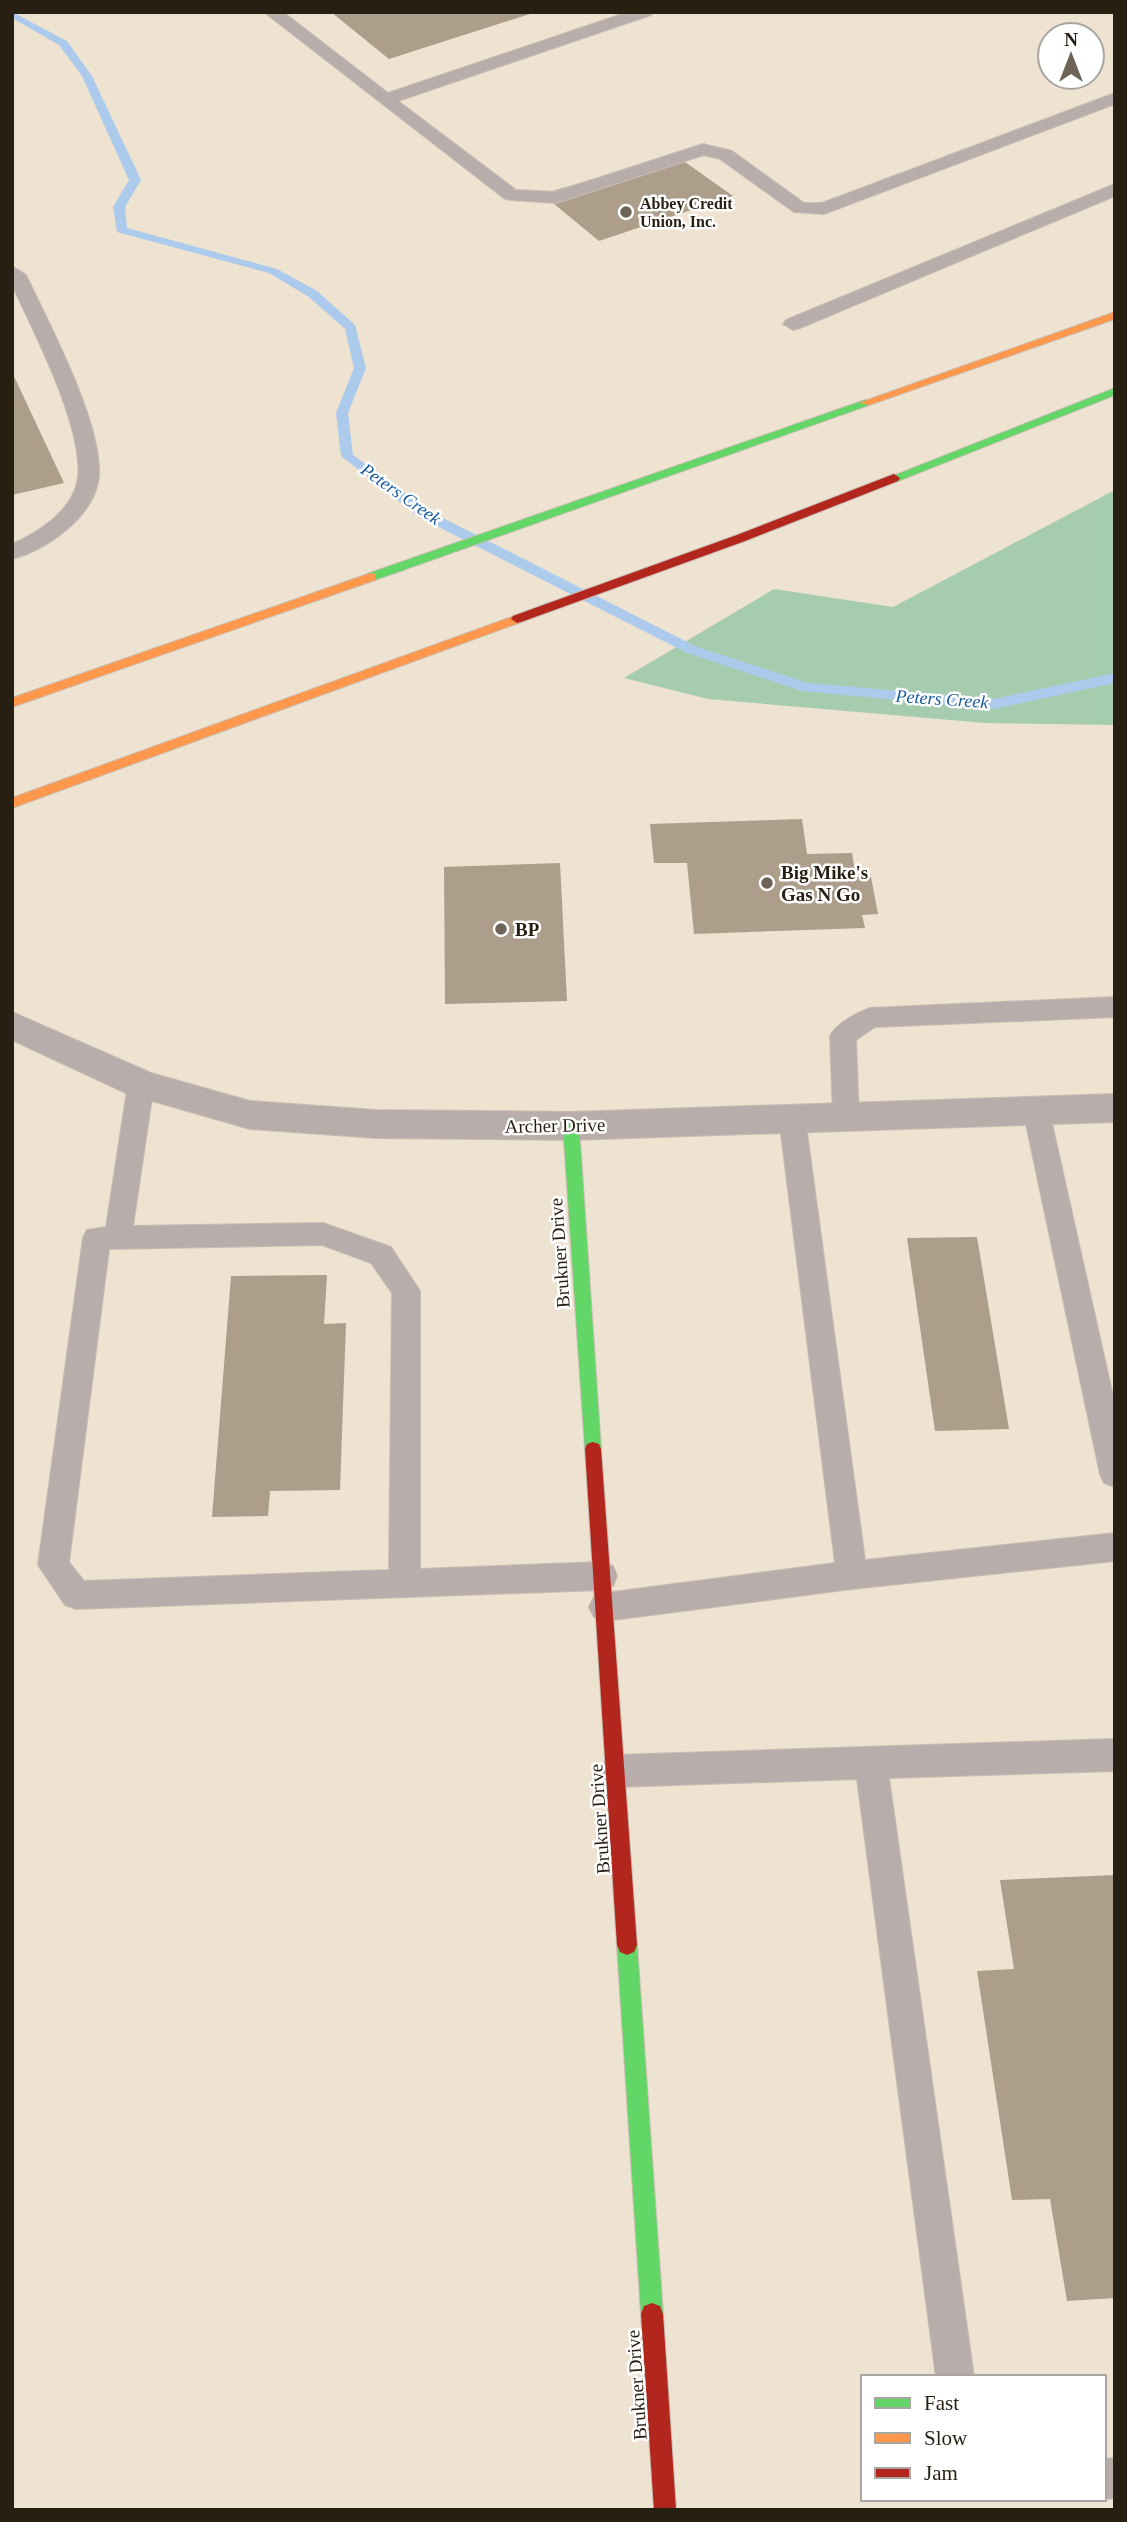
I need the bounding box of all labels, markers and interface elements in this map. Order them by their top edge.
north arrow [1036,21,1106,91]
text: N [1064,29,1078,50]
place label: Abbey Credit Union, Inc. [640,195,733,230]
marker: Abbey Credit Union, Inc. [618,204,634,220]
water label: Peters Creek [356,459,446,529]
water label: Peters Creek [894,686,990,712]
place label: Big Mike's Gas N Go [781,862,868,905]
marker: Big Mike's Gas N Go [759,875,775,891]
place label: BP [515,919,540,940]
marker: BP [493,921,509,937]
street label: Archer Drive [504,1114,606,1137]
street label: Brukner Drive [545,1197,574,1309]
street label: Brukner Drive [585,1763,614,1875]
street label: Brukner Drive [622,2329,651,2441]
legend [861,2375,1106,2501]
text: Fast [924,2391,959,2415]
text: Slow [924,2426,968,2450]
text: Jam [924,2461,958,2485]

